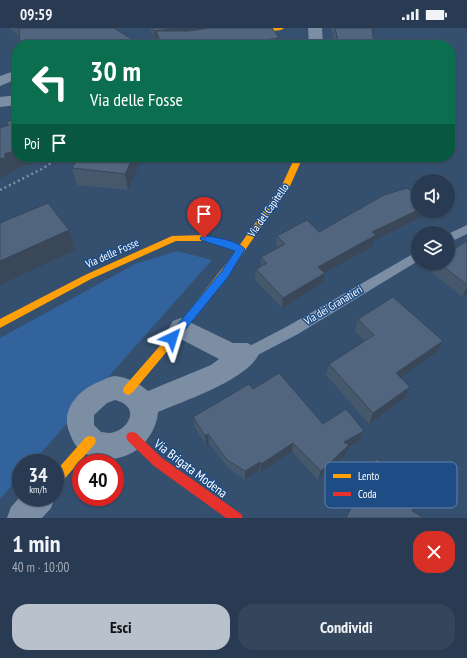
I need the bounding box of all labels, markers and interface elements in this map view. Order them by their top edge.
text: 09:59 [20,5,52,24]
text: 30 m [90,52,141,89]
icon: left [24,56,76,108]
text: Via delle Fosse [90,88,183,111]
icon: arrive [48,132,70,154]
text: Poi [24,134,40,153]
map controls [411,174,455,270]
button: sound [411,174,455,218]
street label: Via del Capitello [244,180,292,240]
pin [187,197,221,238]
icon: arrive [193,203,215,225]
button: layers [411,226,455,270]
street label: Via delle Fosse [82,235,141,271]
street label: Via dei Granatieri [300,282,365,328]
position arrow [151,317,193,359]
street label: Via Brigata Modena [150,435,231,502]
speed limit sign: 40 [72,454,124,506]
text: 34 [28,462,48,488]
legend [325,462,457,508]
text: Lento [358,469,379,483]
text: km/h [29,483,47,496]
text: Coda [358,487,377,501]
text: 1 min [12,528,60,559]
button: close [413,531,455,573]
text: 40 m · 10:00 [12,559,69,576]
button: Esci [12,604,230,650]
button: Condividi [238,604,455,650]

